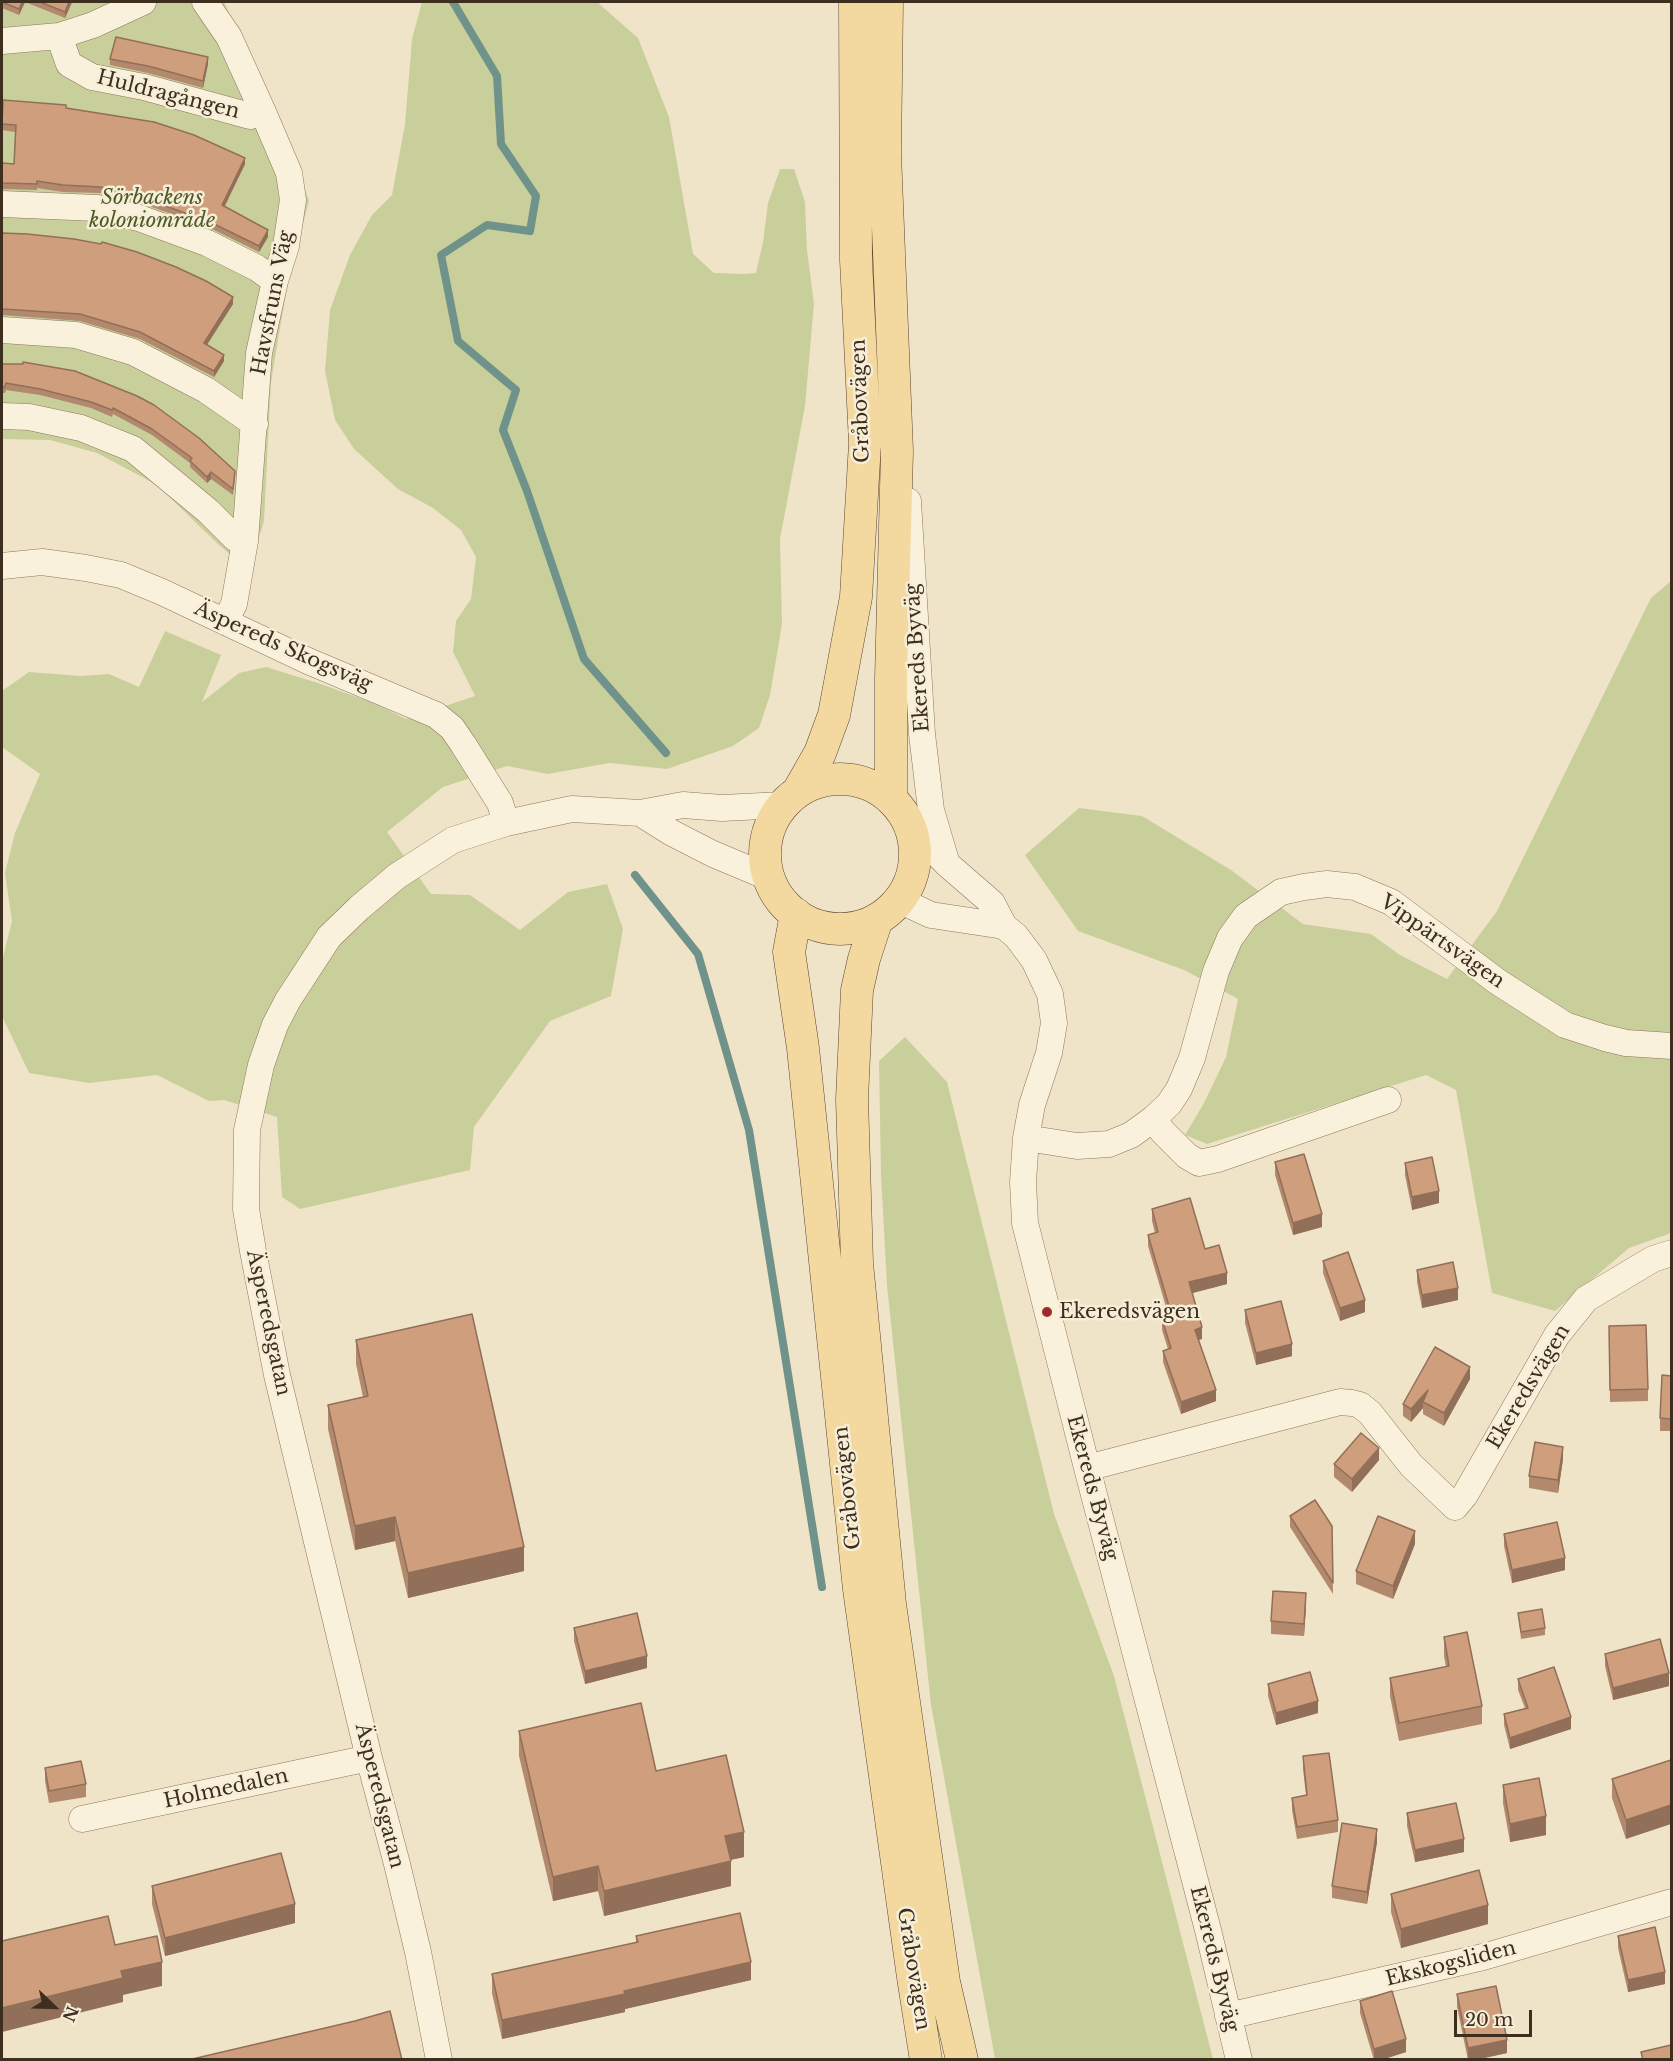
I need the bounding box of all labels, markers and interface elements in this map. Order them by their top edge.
street label: Huldragången [94,66,242,124]
park label: Sörbackens koloniområde [89,186,215,233]
street label: Havsfruns Väg [247,229,299,377]
street label: Gråbovägen [847,339,875,463]
street label: Ekereds Byväg [901,583,935,733]
street label: Äspereds Skogsväg [190,597,376,697]
street label: Vippärtsvägen [1375,890,1509,994]
street label: Äsperedsgatan [241,1248,295,1398]
place label: Ekeredsvägen [1059,1300,1200,1324]
marker: Ekeredsvägen [1040,1305,1054,1319]
street label: Ekeredsvägen [1482,1320,1576,1454]
street label: Ekereds Byväg [1061,1413,1123,1563]
street label: Gråbovägen [830,1425,866,1551]
street label: Äsperedsgatan [349,1721,409,1871]
street label: Holmedalen [162,1764,290,1814]
street label: Ekereds Byväg [1184,1884,1244,2034]
street label: Gråbovägen [891,1906,935,2032]
street label: Ekskogsliden [1383,1936,1519,1992]
north arrow [24,1977,84,2037]
scale bar [1457,1998,1535,2036]
text: N [58,2003,83,2025]
text: 20 m [1465,2009,1513,2031]

